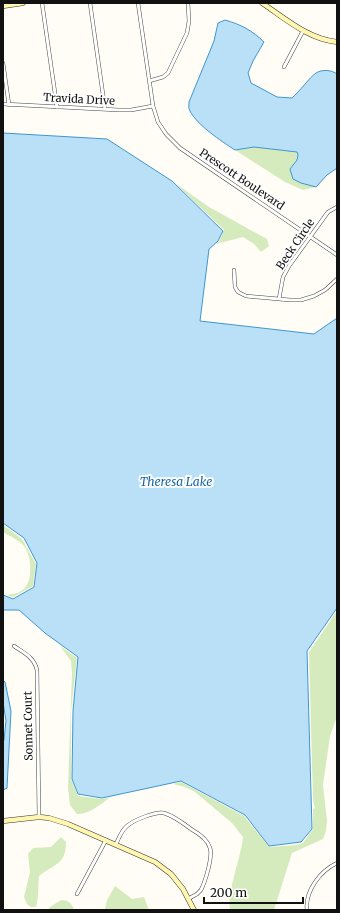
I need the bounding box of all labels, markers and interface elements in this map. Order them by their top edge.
street label: Travida Drive [43,90,115,108]
street label: Prescott Boulevard [197,145,287,213]
street label: Beck Circle [273,216,317,272]
water label: Theresa Lake [140,474,212,489]
street label: Sonnet Court [20,690,36,761]
scale bar [204,879,303,905]
text: 200 m [210,885,247,900]

